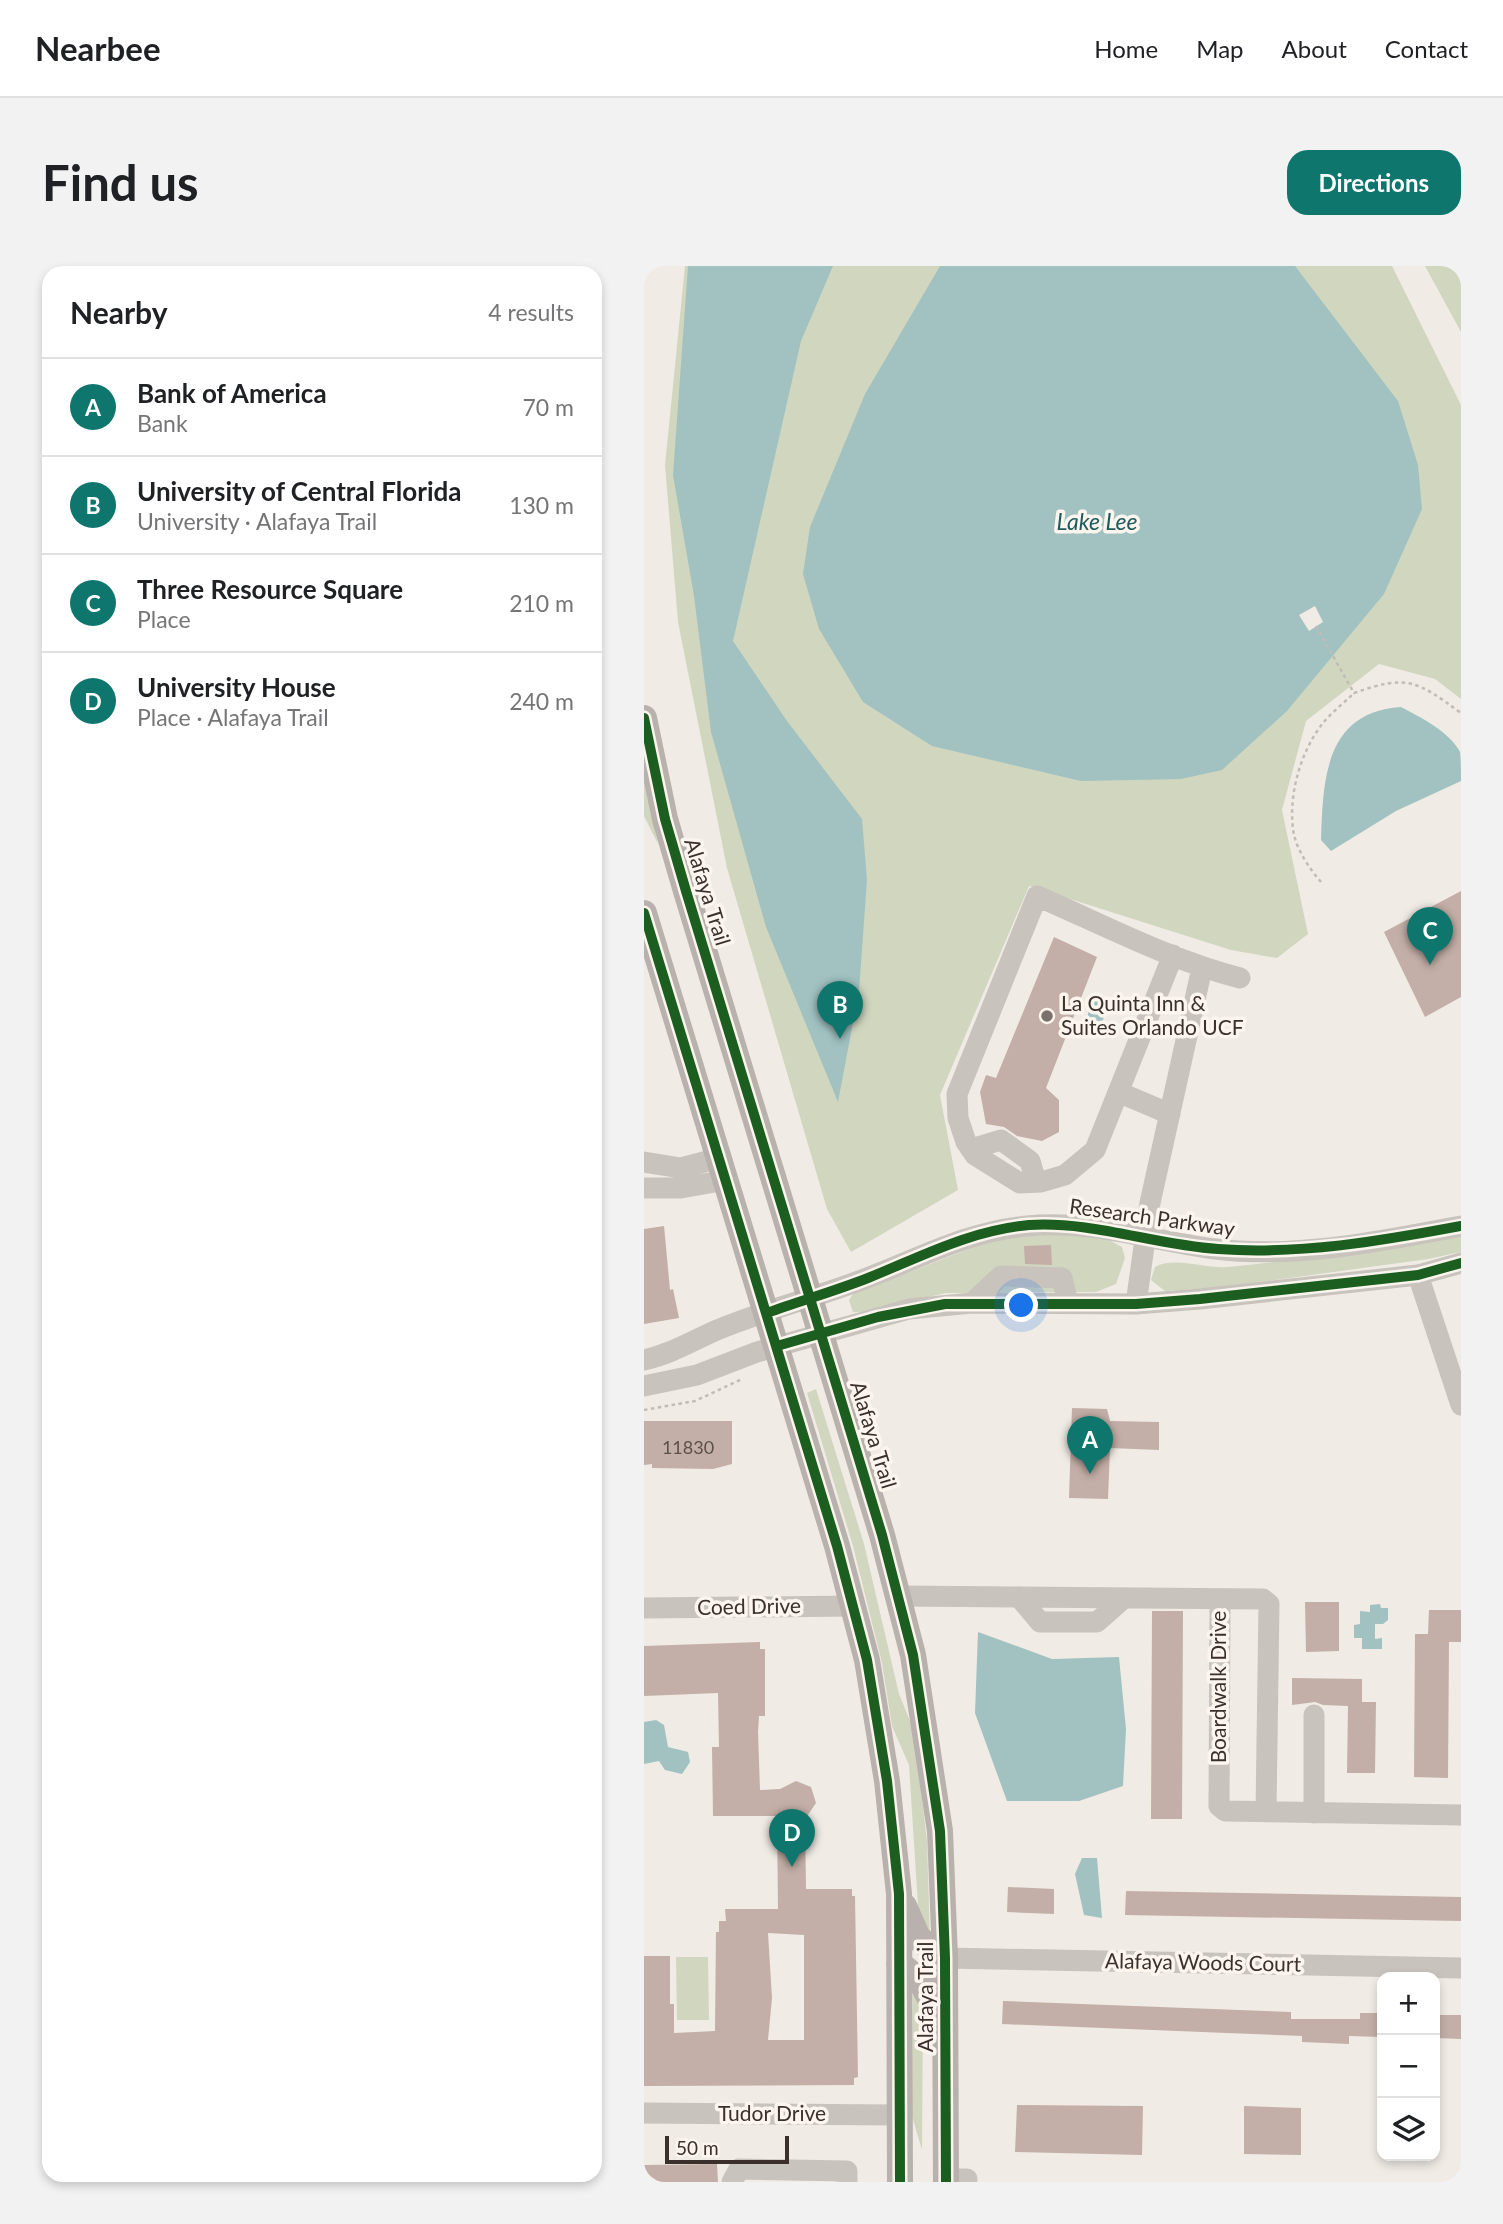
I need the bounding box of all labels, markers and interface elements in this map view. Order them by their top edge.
text: Nearbee [35,28,161,68]
text: Home [1094,34,1158,63]
text: Map [1196,34,1244,63]
text: About [1282,34,1347,63]
text: Contact [1385,34,1468,63]
button: Directions [1287,150,1461,215]
text: Find us [42,153,199,211]
text: Nearby [70,294,168,330]
text: 4 results [488,298,574,326]
text: Bank of America [137,377,327,409]
text: A [85,393,101,421]
text: 70 m [523,393,574,421]
text: Bank [137,409,188,437]
text: University of Central Florida [137,475,461,507]
text: B [85,491,101,519]
text: 130 m [509,491,574,519]
text: University · Alafaya Trail [137,507,377,535]
water label: Lake Lee [1057,507,1137,535]
text: Three Resource Square [137,573,403,605]
text: C [85,589,101,617]
text: 210 m [509,589,574,617]
text: Place [137,605,191,633]
text: University House [137,671,336,703]
text: D [84,687,102,715]
text: 240 m [509,687,574,715]
text: Place · Alafaya Trail [137,703,329,731]
street label: Alafaya Trail [680,835,737,948]
pin: C [1407,907,1453,965]
pin: B [817,981,863,1039]
place label: La Quinta Inn & Suites Orlando UCF [1061,990,1244,1039]
marker: La Quinta Inn & Suites Orlando UCF [1039,1008,1055,1024]
street label: Research Parkway [1068,1193,1237,1241]
your location [1004,1288,1038,1322]
street label: Alafaya Trail [846,1378,903,1491]
pin: A [1067,1416,1113,1474]
house number: 11830 [662,1436,714,1458]
street label: Coed Drive [697,1592,801,1619]
street label: Boardwalk Drive [1205,1611,1230,1763]
pin: D [769,1809,815,1867]
street label: Alafaya Trail [912,1942,937,2052]
street label: Alafaya Woods Court [1105,1947,1302,1976]
map controls [1377,1972,1440,2161]
button: + [1377,1972,1440,2035]
button: − [1377,2035,1440,2098]
button: layers [1377,2098,1440,2161]
street label: Tudor Drive [718,2100,826,2125]
scale bar [665,2133,789,2165]
text: 50 m [676,2136,719,2159]

